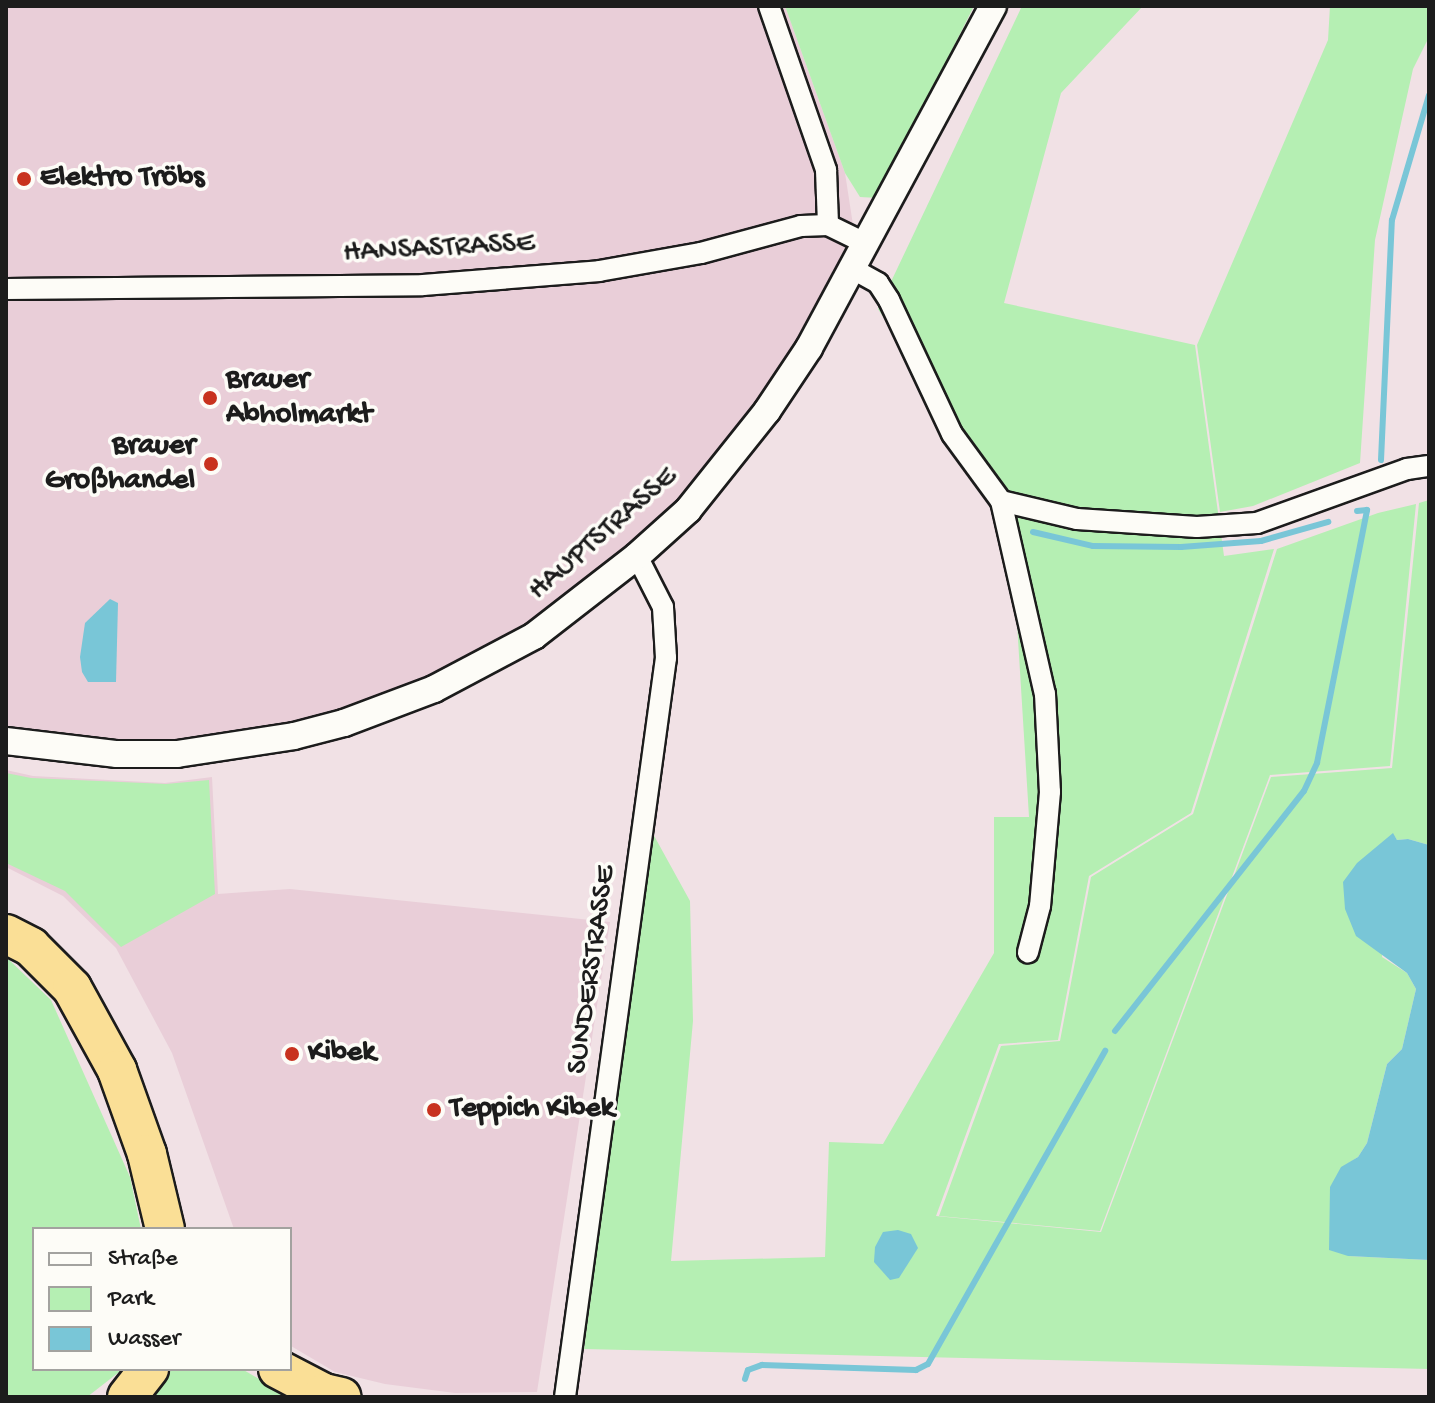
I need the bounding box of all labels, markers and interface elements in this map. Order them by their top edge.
place label: Elektro Tröbs [40,161,204,197]
marker: Elektro Tröbs [15,170,33,188]
street label: HANSASTRASSE [342,227,536,273]
place label: Brauer Abholmarkt [226,363,372,434]
marker: Brauer Abholmarkt [201,389,219,407]
place label: Brauer Großhandel [45,429,195,500]
marker: Brauer Großhandel [202,455,220,473]
street label: HAUPTSTRASSE [522,461,686,609]
street label: SUNDERSTRASSE [561,863,625,1077]
place label: Kibek [308,1036,376,1072]
marker: Kibek [283,1045,301,1063]
place label: Teppich Kibek [450,1092,614,1128]
marker: Teppich Kibek [425,1101,443,1119]
legend [32,1227,292,1371]
text: Straße [108,1245,178,1274]
text: Park [108,1285,154,1314]
text: Wasser [108,1325,180,1354]

